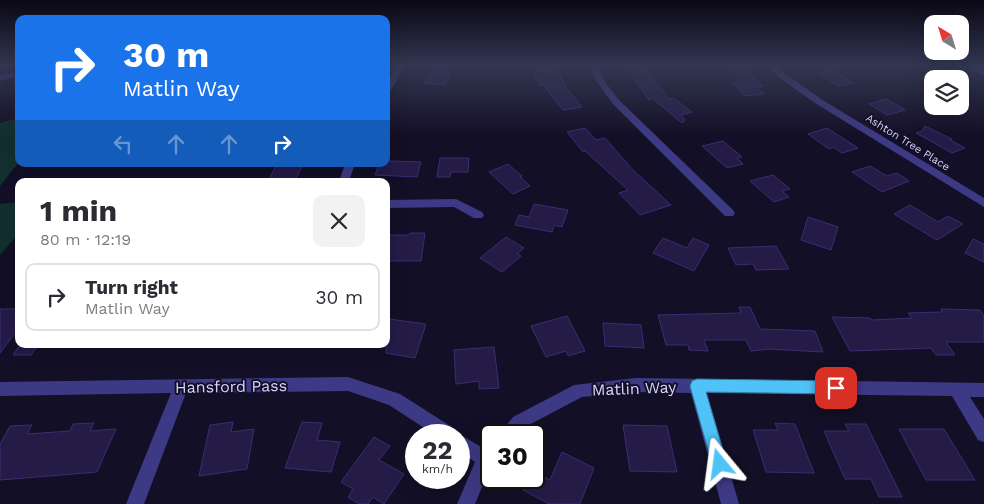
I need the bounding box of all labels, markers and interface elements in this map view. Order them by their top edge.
north arrow [924,15,969,60]
map controls [924,15,969,115]
text: 30 m [123,34,209,76]
icon: right [40,35,105,100]
button: layers [924,70,969,115]
text: Matlin Way [123,76,240,101]
street label: Ashton Tree Place [863,111,952,174]
icon: left [109,130,137,158]
icon: ahead [162,130,190,158]
icon: ahead [215,130,243,158]
icon: right [268,130,296,158]
text: 1 min [40,193,117,228]
button: close [313,195,365,247]
text: 80 m · 12:19 [40,230,131,249]
text: Turn right [85,276,178,299]
icon: right [42,283,70,311]
text: 30 m [316,286,363,309]
text: Matlin Way [85,299,170,318]
pin [815,367,857,409]
icon: arrive [822,374,850,402]
street label: Hansford Pass [175,376,287,397]
street label: Matlin Way [591,378,677,399]
speed limit sign: 30 [480,424,545,489]
text: 22 [423,436,452,465]
position arrow [693,437,745,489]
text: km/h [422,462,453,476]

